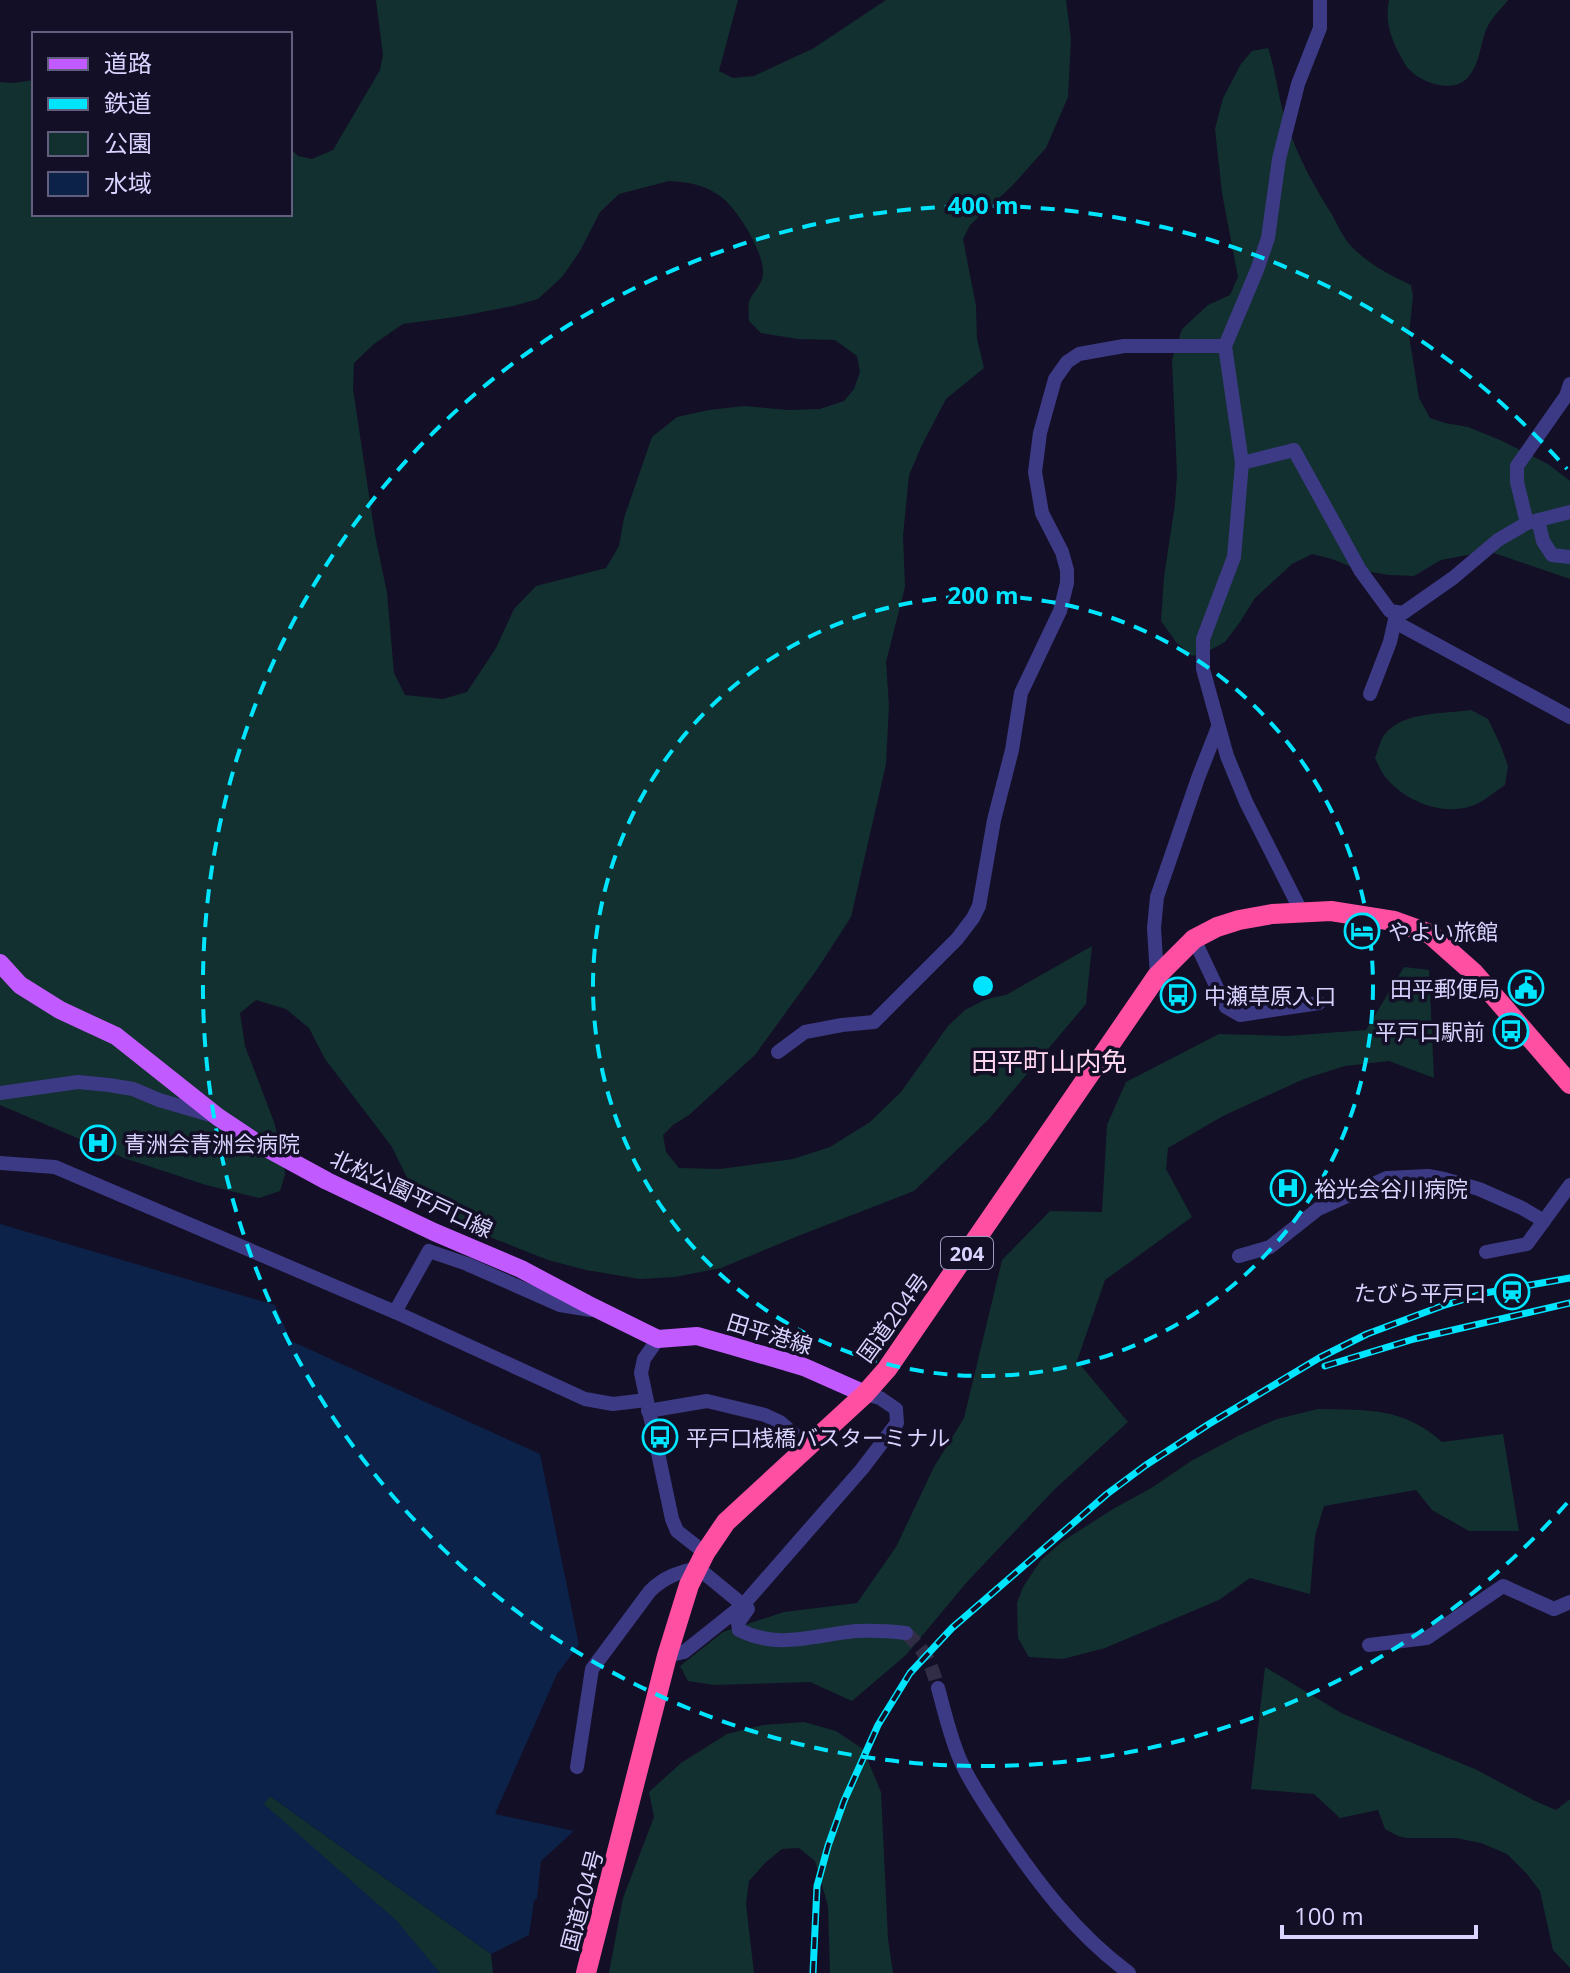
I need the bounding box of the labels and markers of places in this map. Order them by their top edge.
hotel icon: やよい旅館 [1343,912,1381,950]
place label: やよい旅館 [1388,916,1498,946]
public building icon: 田平郵便局 [1507,969,1545,1007]
centre of rings [969,972,997,1000]
place label: 田平郵便局 [1390,973,1500,1003]
bus stop icon: 中瀬草原入口 [1159,976,1197,1014]
place label: 中瀬草原入口 [1204,980,1336,1010]
bus stop icon: 平戸口駅前 [1492,1012,1530,1050]
place label: 平戸口駅前 [1375,1016,1485,1046]
hospital icon: 青洲会青洲会病院 [79,1124,117,1162]
place label: 青洲会青洲会病院 [124,1128,300,1158]
hospital icon: 裕光会谷川病院 [1269,1169,1307,1207]
place label: 裕光会谷川病院 [1314,1173,1468,1203]
station icon: たびら平戸口 [1493,1273,1531,1311]
place label: たびら平戸口 [1354,1277,1486,1307]
bus stop icon: 平戸口桟橋バスターミナル [641,1418,679,1456]
place label: 平戸口桟橋バスターミナル [686,1422,950,1452]

